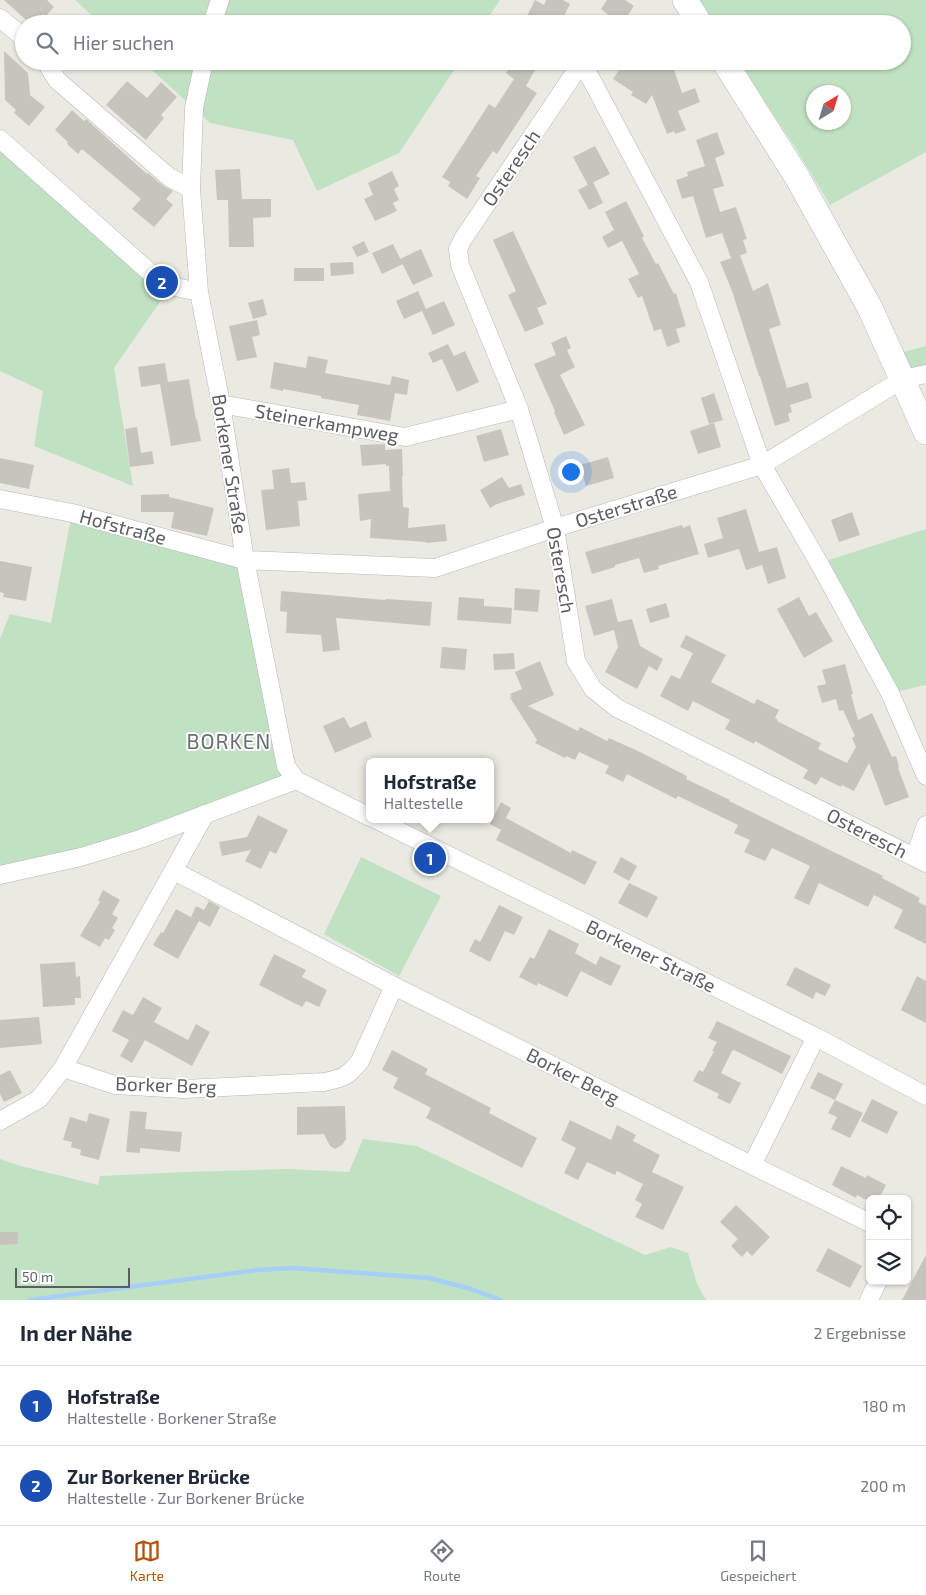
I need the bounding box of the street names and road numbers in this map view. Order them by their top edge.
street label: Osteresch [477,125,545,210]
street label: Borkener Straße [208,392,253,536]
street label: Steinerkampweg [253,399,401,447]
street label: Osterstraße [572,479,680,532]
street label: Hofstraße [77,504,169,549]
street label: Osteresch [543,525,580,615]
street label: Osteresch [823,802,911,863]
street label: Borkener Straße [583,914,720,997]
street label: Borker Berg [523,1042,624,1109]
street label: Borker Berg [115,1071,217,1098]

